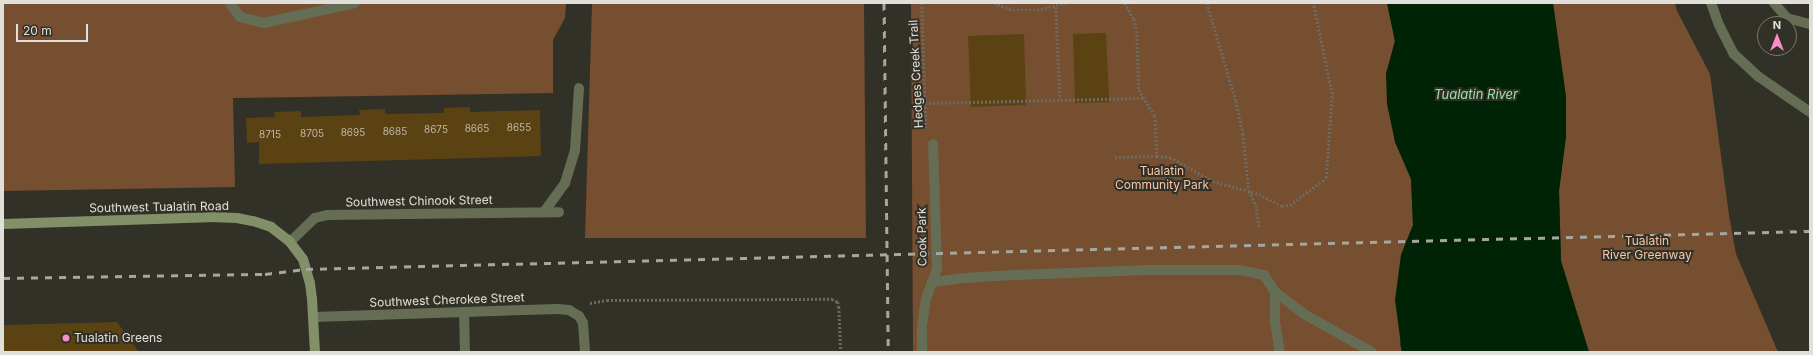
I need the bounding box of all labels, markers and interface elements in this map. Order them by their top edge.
scale bar [18,16,90,42]
north arrow [1757,16,1797,56]
text: N [1773,18,1781,32]
street label: Hedges Creek Trail [906,19,926,129]
text: 20 m [23,23,52,38]
water label: Tualatin River [1434,86,1518,102]
house number: 8655 [507,122,531,134]
house number: 8665 [465,123,489,135]
house number: 8675 [424,124,448,136]
house number: 8685 [383,126,407,138]
house number: 8695 [341,127,365,139]
house number: 8705 [300,128,324,140]
house number: 8715 [259,129,281,141]
park label: Tualatin Community Park [1115,164,1209,192]
street label: Southwest Chinook Street [345,193,493,209]
street label: Southwest Tualatin Road [89,199,229,215]
street label: Cook Park [914,207,930,267]
park label: Tualatin River Greenway [1602,234,1692,262]
street label: Southwest Cherokee Street [369,290,525,310]
place label: Tualatin Greens [74,331,162,345]
marker: Tualatin Greens [61,333,71,343]

